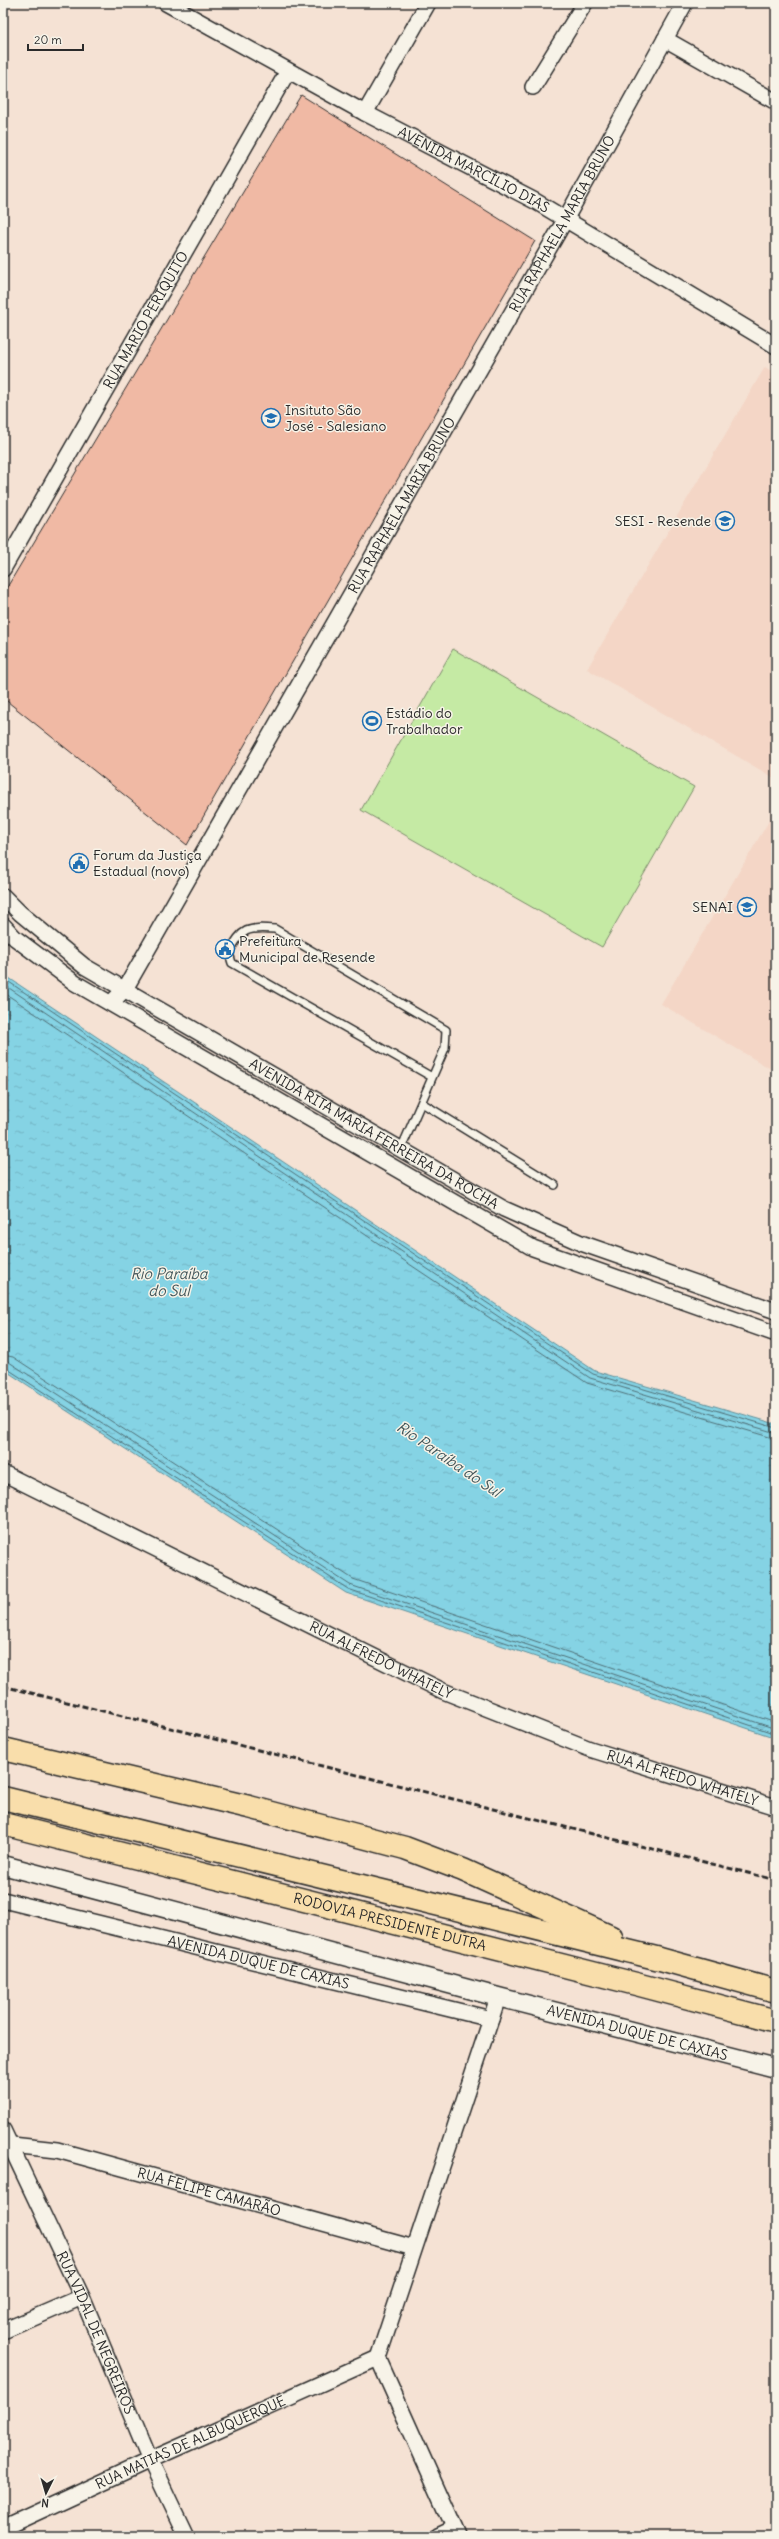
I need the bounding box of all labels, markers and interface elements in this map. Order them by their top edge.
scale bar [28,26,83,52]
text: 20 m [34,32,62,47]
street label: AVENIDA MARCÍLIO DIAS [395,123,553,217]
street label: RUA RAPHAELA MARIA BRUNO [505,132,619,316]
street label: RUA MARIO PERIQUITO [99,248,192,392]
place label: Insituto São José - Salesiano [285,401,387,435]
school or university icon: Insituto São José - Salesiano [260,407,282,429]
street label: RUA RAPHAELA MARIA BRUNO [344,414,459,597]
school or university icon: SESI - Resende [714,510,736,532]
place label: SESI - Resende [615,512,711,530]
place label: Estádio do Trabalhador [386,704,463,738]
sports icon: Estádio do Trabalhador [361,710,383,732]
place label: Forum da Justiça Estadual (novo) [93,846,202,880]
public building icon: Forum da Justiça Estadual (novo) [68,852,90,874]
school or university icon: SENAI [736,896,758,918]
place label: SENAI [692,898,733,916]
place label: Prefeitura Municipal de Resende [239,932,375,966]
public building icon: Prefeitura Municipal de Resende [214,938,236,960]
street label: AVENIDA RITA MARIA FERREIRA DA ROCHA [246,1055,502,1213]
water label: Rio Paraíba do Sul [131,1264,209,1300]
water label: Rio Paraíba do Sul [393,1417,507,1502]
street label: RUA ALFREDO WHATELY [307,1617,456,1703]
street label: RUA ALFREDO WHATELY [605,1746,761,1810]
street label: RODOVIA PRESIDENTE DUTRA [291,1889,488,1955]
street label: AVENIDA DUQUE DE CAXIAS [166,1932,351,1993]
street label: AVENIDA DUQUE DE CAXIAS [545,2001,730,2064]
street label: RUA FELIPE CAMARÃO [135,2163,283,2220]
street label: RUA VIDAL DE NEGREIROS [53,2248,139,2417]
street label: RUA MATIAS DE ALBUQUERQUE [92,2392,288,2493]
north arrow [26,2473,66,2513]
text: N [41,2496,50,2510]

